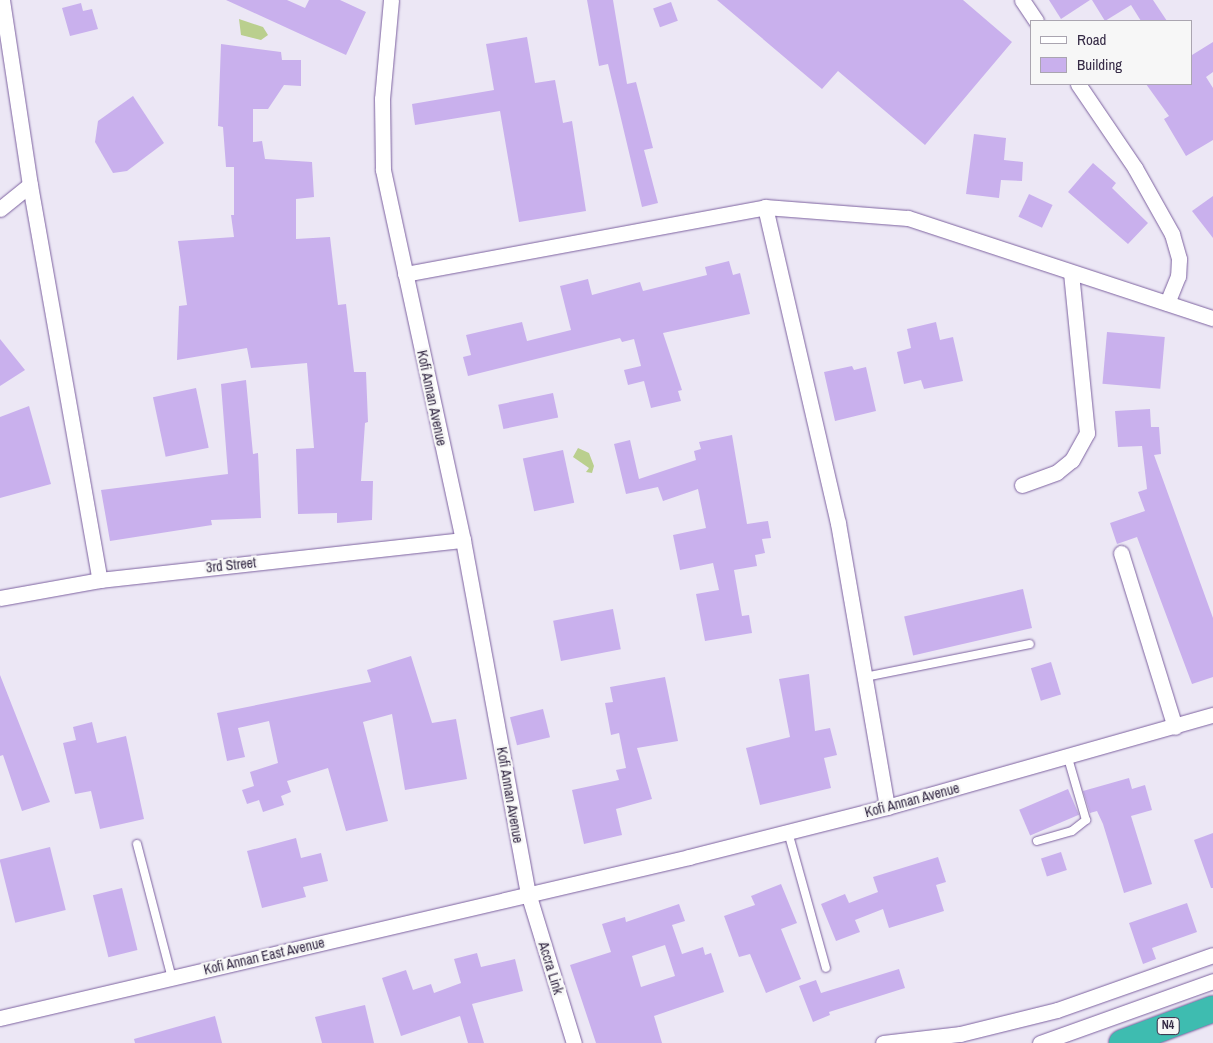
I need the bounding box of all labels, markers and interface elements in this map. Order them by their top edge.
legend [1030,20,1193,85]
text: Road [1077,29,1106,50]
text: Building [1077,54,1122,75]
street label: Kofi Annan Avenue [414,348,450,448]
street label: 3rd Street [205,554,257,576]
street label: Kofi Annan Avenue [493,745,527,845]
street label: Kofi Annan Avenue [862,779,962,821]
street label: Kofi Annan East Avenue [201,934,327,978]
street label: Accra Link [535,940,567,996]
road number: N4 [1156,1016,1180,1036]

